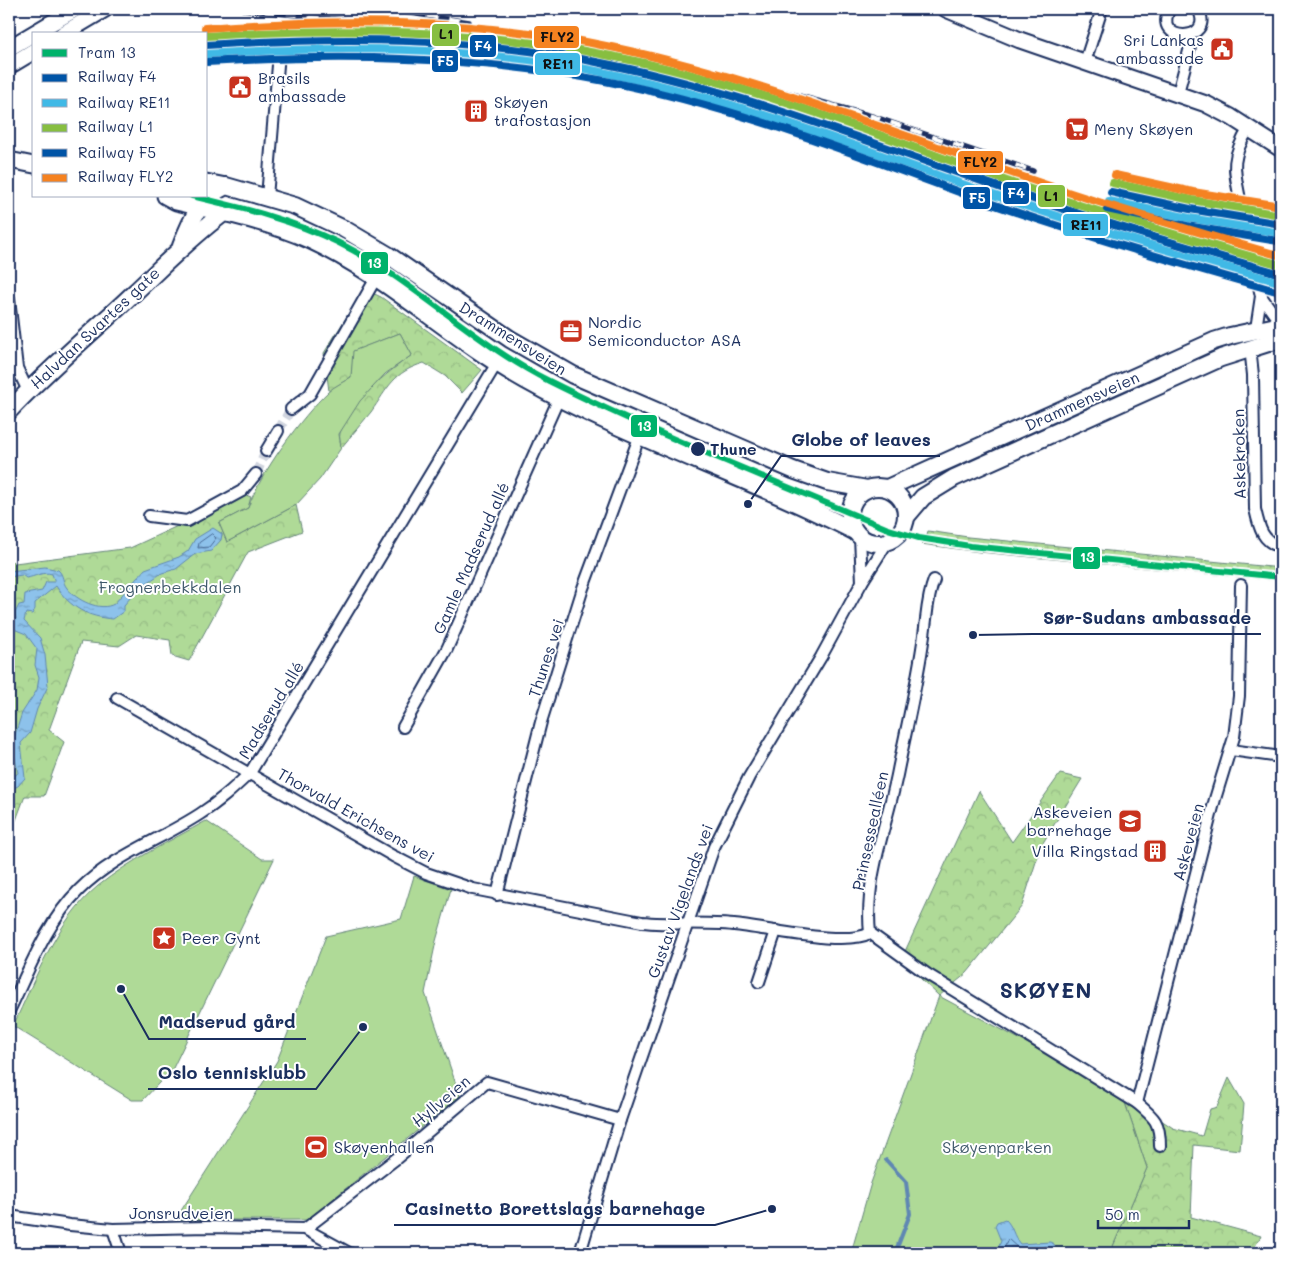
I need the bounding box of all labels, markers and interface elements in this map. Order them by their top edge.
line badge: L1 [431,23,460,47]
text: L1 [439,24,453,43]
line badge: FLY2 [533,25,580,49]
text: FLY2 [540,27,574,46]
place label: Sri Lankas ambassade [1116,29,1204,68]
legend [32,32,208,198]
line badge: F4 [469,34,497,58]
text: F4 [474,36,492,55]
public building icon: Sri Lankas ambassade [1209,36,1235,62]
text: Tram 13 [78,42,136,62]
line badge: F5 [431,49,459,73]
text: F5 [436,51,454,70]
line badge: RE11 [534,52,581,76]
text: RE11 [542,54,574,73]
text: Railway F4 [78,66,156,86]
place label: Brasils ambassade [258,67,346,106]
public building icon: Brasils ambassade [227,74,253,100]
place label: Skøyen trafostasjon [494,91,591,130]
text: Railway RE11 [78,92,171,112]
building icon: Skøyen trafostasjon [463,98,489,124]
text: Railway L1 [78,116,154,136]
supermarket icon: Meny Skøyen [1064,116,1090,142]
place label: Meny Skøyen [1094,118,1193,139]
text: Railway F5 [78,142,156,162]
line badge: FLY2 [957,150,1004,174]
text: FLY2 [963,152,997,171]
text: Railway FLY2 [78,166,173,186]
line badge: F4 [1002,181,1030,205]
text: F4 [1007,183,1025,202]
line badge: L1 [1037,184,1066,208]
line badge: F5 [962,186,991,210]
text: L1 [1044,186,1058,205]
text: F5 [968,188,986,207]
line badge: RE11 [1062,213,1109,237]
text: RE11 [1070,215,1102,234]
line badge: 13 [360,251,389,275]
text: 13 [367,253,381,272]
street label: Halvdan Svartes gate [26,262,164,393]
street label: Drammensveien [456,296,571,379]
place label: Nordic Semiconductor ASA [588,311,741,350]
office icon: Nordic Semiconductor ASA [558,318,584,344]
street label: Drammensveien [1021,366,1142,435]
street label: Askekroken [1227,409,1250,499]
line badge: 13 [630,414,658,438]
text: 13 [637,416,651,435]
callout: Globe of leaves [781,423,940,456]
text: Globe of leaves [791,427,931,451]
place label: Thune [710,438,757,459]
marker: Thune [689,440,707,458]
street label: Gamle Madserud allé [428,479,514,637]
line badge: 13 [1072,546,1101,570]
text: 13 [1080,547,1094,566]
park label: Frognerbekkdalen [99,576,241,597]
callout: Sør-Sudans ambassade [1033,601,1261,634]
text: Sør-Sudans ambassade [1043,605,1251,629]
street label: Thunes vei [523,616,568,700]
street label: Madserud allé [233,657,308,763]
street label: Thorvald Erichsens vei [274,763,438,867]
street label: Prinsessealléen [847,769,892,892]
place label: Askeveien barnehage [1027,801,1112,840]
street label: Askeveien [1167,801,1208,883]
school or university icon: Askeveien barnehage [1117,808,1143,834]
street label: Gustav Vigelands vei [642,821,717,981]
building icon: Villa Ringstad [1142,838,1168,864]
place label: Villa Ringstad [1031,840,1138,861]
place icon: Peer Gynt [151,925,177,951]
place label: Peer Gynt [182,927,261,948]
district label: SKØYEN [1000,976,1092,1003]
callout: Madserud gård [149,1006,306,1039]
text: Madserud gård [159,1009,295,1033]
callout: Oslo tennisklubb [148,1056,316,1089]
text: Oslo tennisklubb [158,1060,306,1084]
street label: Hyllveien [407,1070,474,1131]
sports icon: Skøyenhallen [303,1134,329,1160]
place label: Skøyenhallen [334,1136,434,1157]
park label: Skøyenparken [942,1136,1052,1157]
callout: Casinetto Borettslags barnehage [394,1192,715,1225]
text: Casinetto Borettslags barnehage [405,1196,705,1220]
scale bar [1098,1197,1189,1229]
street label: Jonsrudveien [129,1202,233,1223]
text: 50 m [1105,1204,1140,1224]

